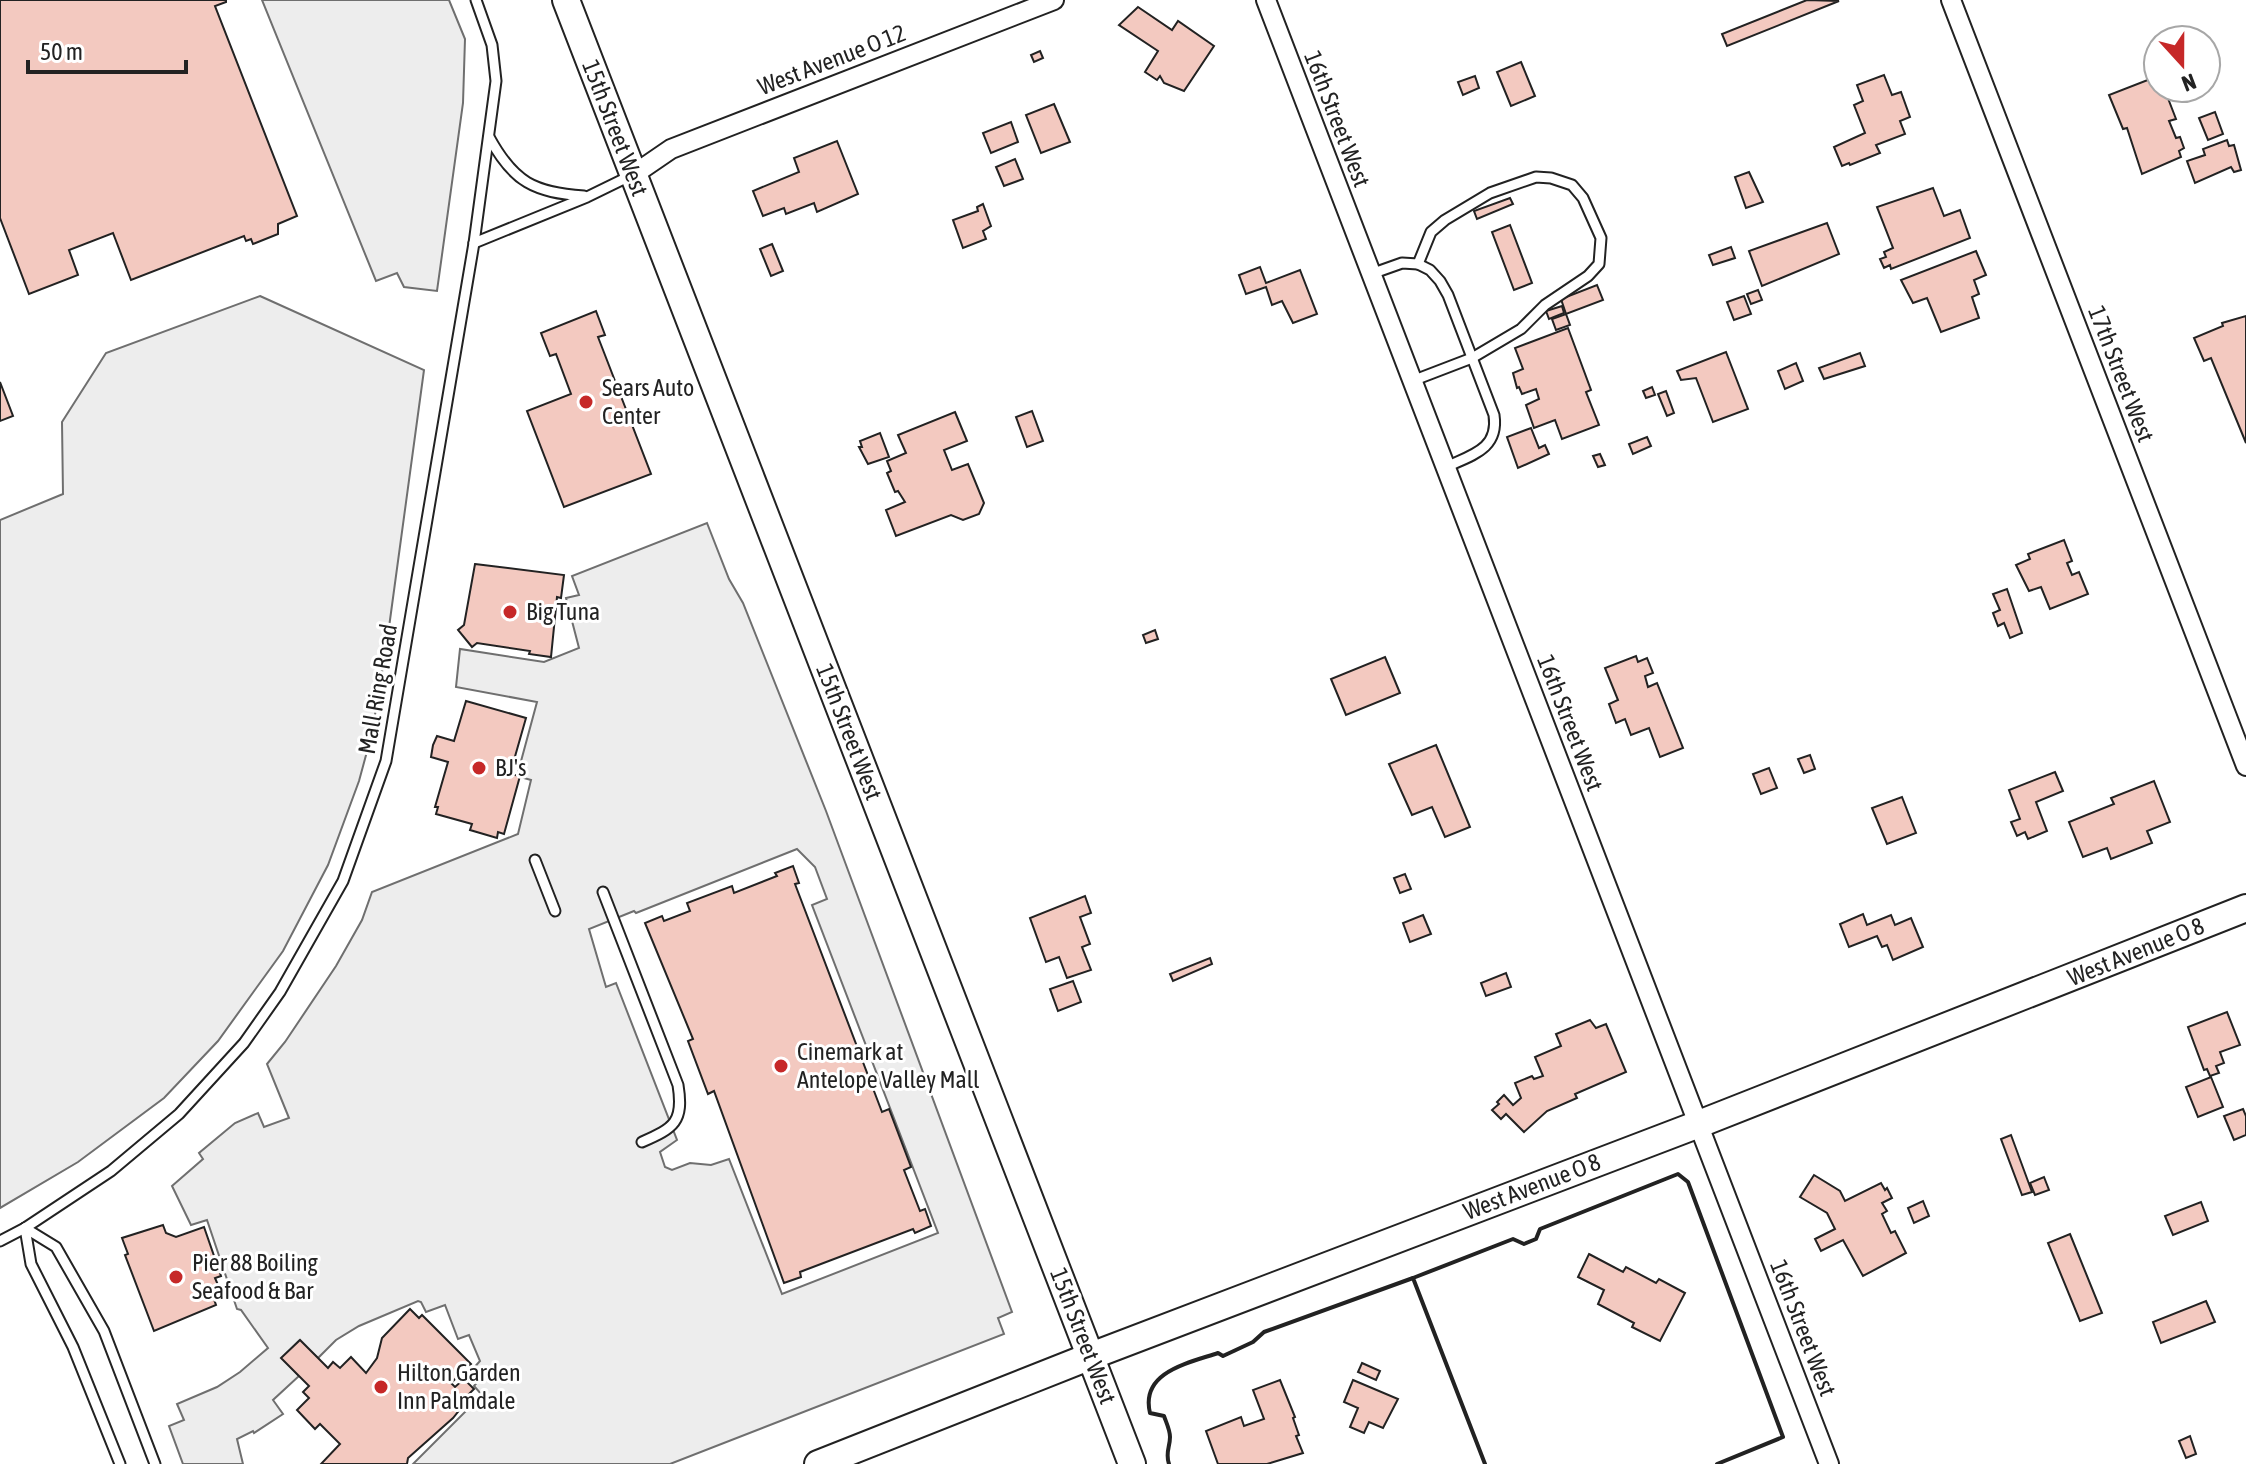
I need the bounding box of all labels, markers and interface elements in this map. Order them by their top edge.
street label: West Avenue O 12 [754,19,909,100]
scale bar [28,24,186,74]
north arrow [2142,24,2222,104]
text: 50 m [40,38,83,65]
street label: 16th Street West [1299,47,1376,191]
street label: 15th Street West [577,56,654,200]
text: N [2178,68,2200,97]
street label: 17th Street West [2083,302,2160,446]
place label: Sears Auto Center [602,374,694,429]
marker: Sears Auto Center [577,393,595,411]
place label: Big Tuna [526,598,600,625]
marker: Big Tuna [501,603,519,621]
street label: Mall Ring Road [353,622,402,756]
street label: 16th Street West [1532,651,1609,795]
street label: 15th Street West [811,660,888,804]
place label: BJ's [495,754,526,781]
marker: BJ's [470,759,488,777]
street label: West Avenue O 8 [2064,912,2208,991]
place label: Cinemark at Antelope Valley Mall [797,1038,980,1093]
marker: Cinemark at Antelope Valley Mall [772,1057,790,1075]
street label: West Avenue O 8 [1460,1148,1604,1225]
place label: Pier 88 Boiling Seafood & Bar [192,1249,319,1304]
street label: 16th Street West [1765,1256,1842,1400]
street label: 15th Street West [1045,1264,1122,1408]
marker: Pier 88 Boiling Seafood & Bar [167,1268,185,1286]
place label: Hilton Garden Inn Palmdale [397,1359,521,1414]
marker: Hilton Garden Inn Palmdale [372,1378,390,1396]

